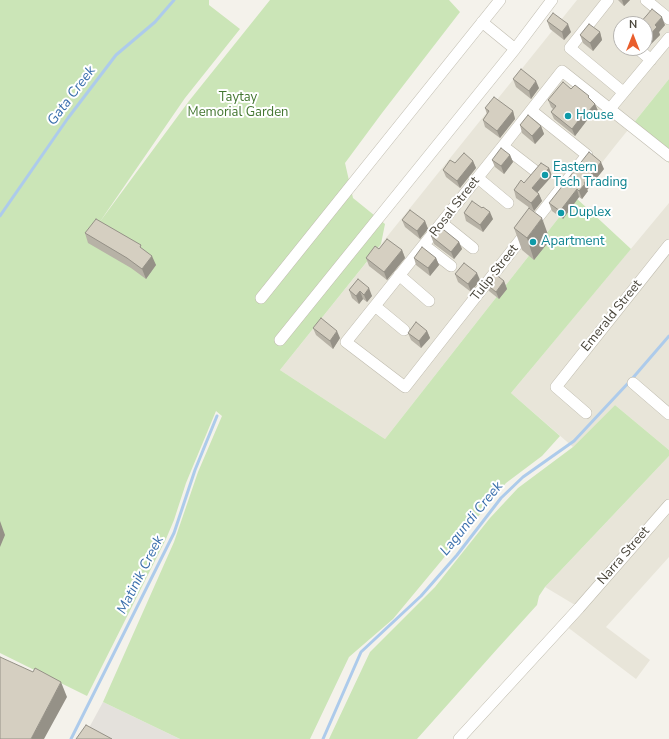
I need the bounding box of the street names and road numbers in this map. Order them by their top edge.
street label: Rosal Street [427,174,483,240]
street label: Tulip Street [468,242,522,304]
street label: Emerald Street [578,277,646,355]
street label: Narra Street [595,524,653,588]

